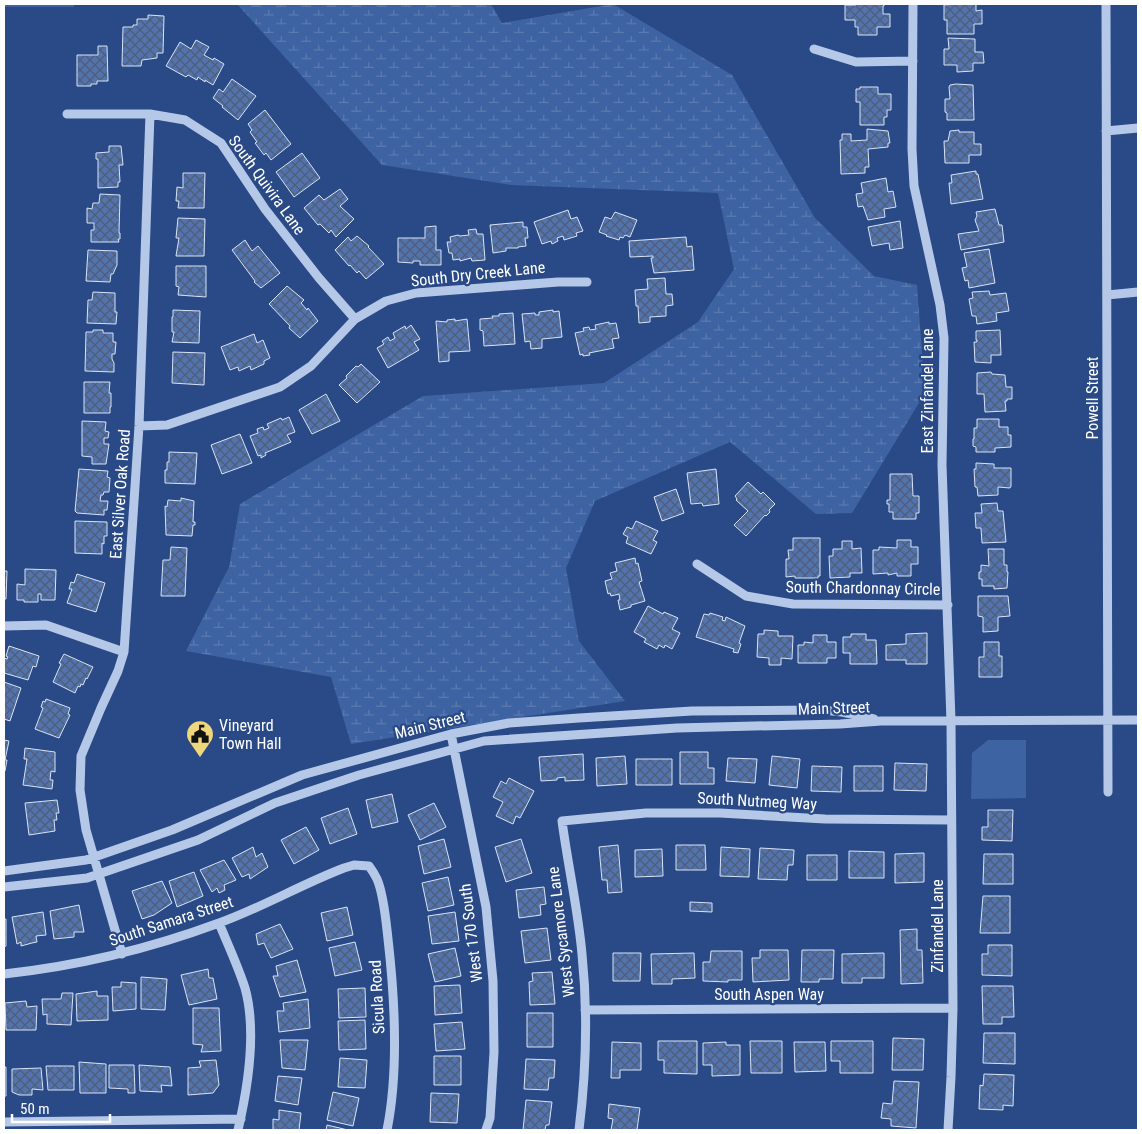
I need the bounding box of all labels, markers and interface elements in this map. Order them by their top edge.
street label: South Quivira Lane [225,132,309,238]
street label: South Dry Creek Lane [410,258,546,290]
street label: East Zinfandel Lane [918,329,937,453]
street label: Powell Street [1083,356,1102,440]
street label: East Silver Oak Road [106,428,134,560]
street label: South Chardonnay Circle [785,577,941,599]
street label: Main Street [798,697,871,719]
street label: Main Street [393,707,468,743]
place label: Vineyard Town Hall [219,716,281,753]
public building icon: Vineyard Town Hall [185,719,215,758]
street label: South Nutmeg Way [697,788,818,814]
street label: West Sycamore Lane [544,866,578,998]
street label: Zinfandel Lane [928,879,947,973]
street label: West 170 South [456,883,486,983]
street label: South Samara Street [107,892,236,950]
street label: Sicula Road [366,959,388,1035]
street label: South Aspen Way [714,985,824,1004]
scale bar [12,1092,110,1124]
text: 50 m [20,1100,50,1118]

